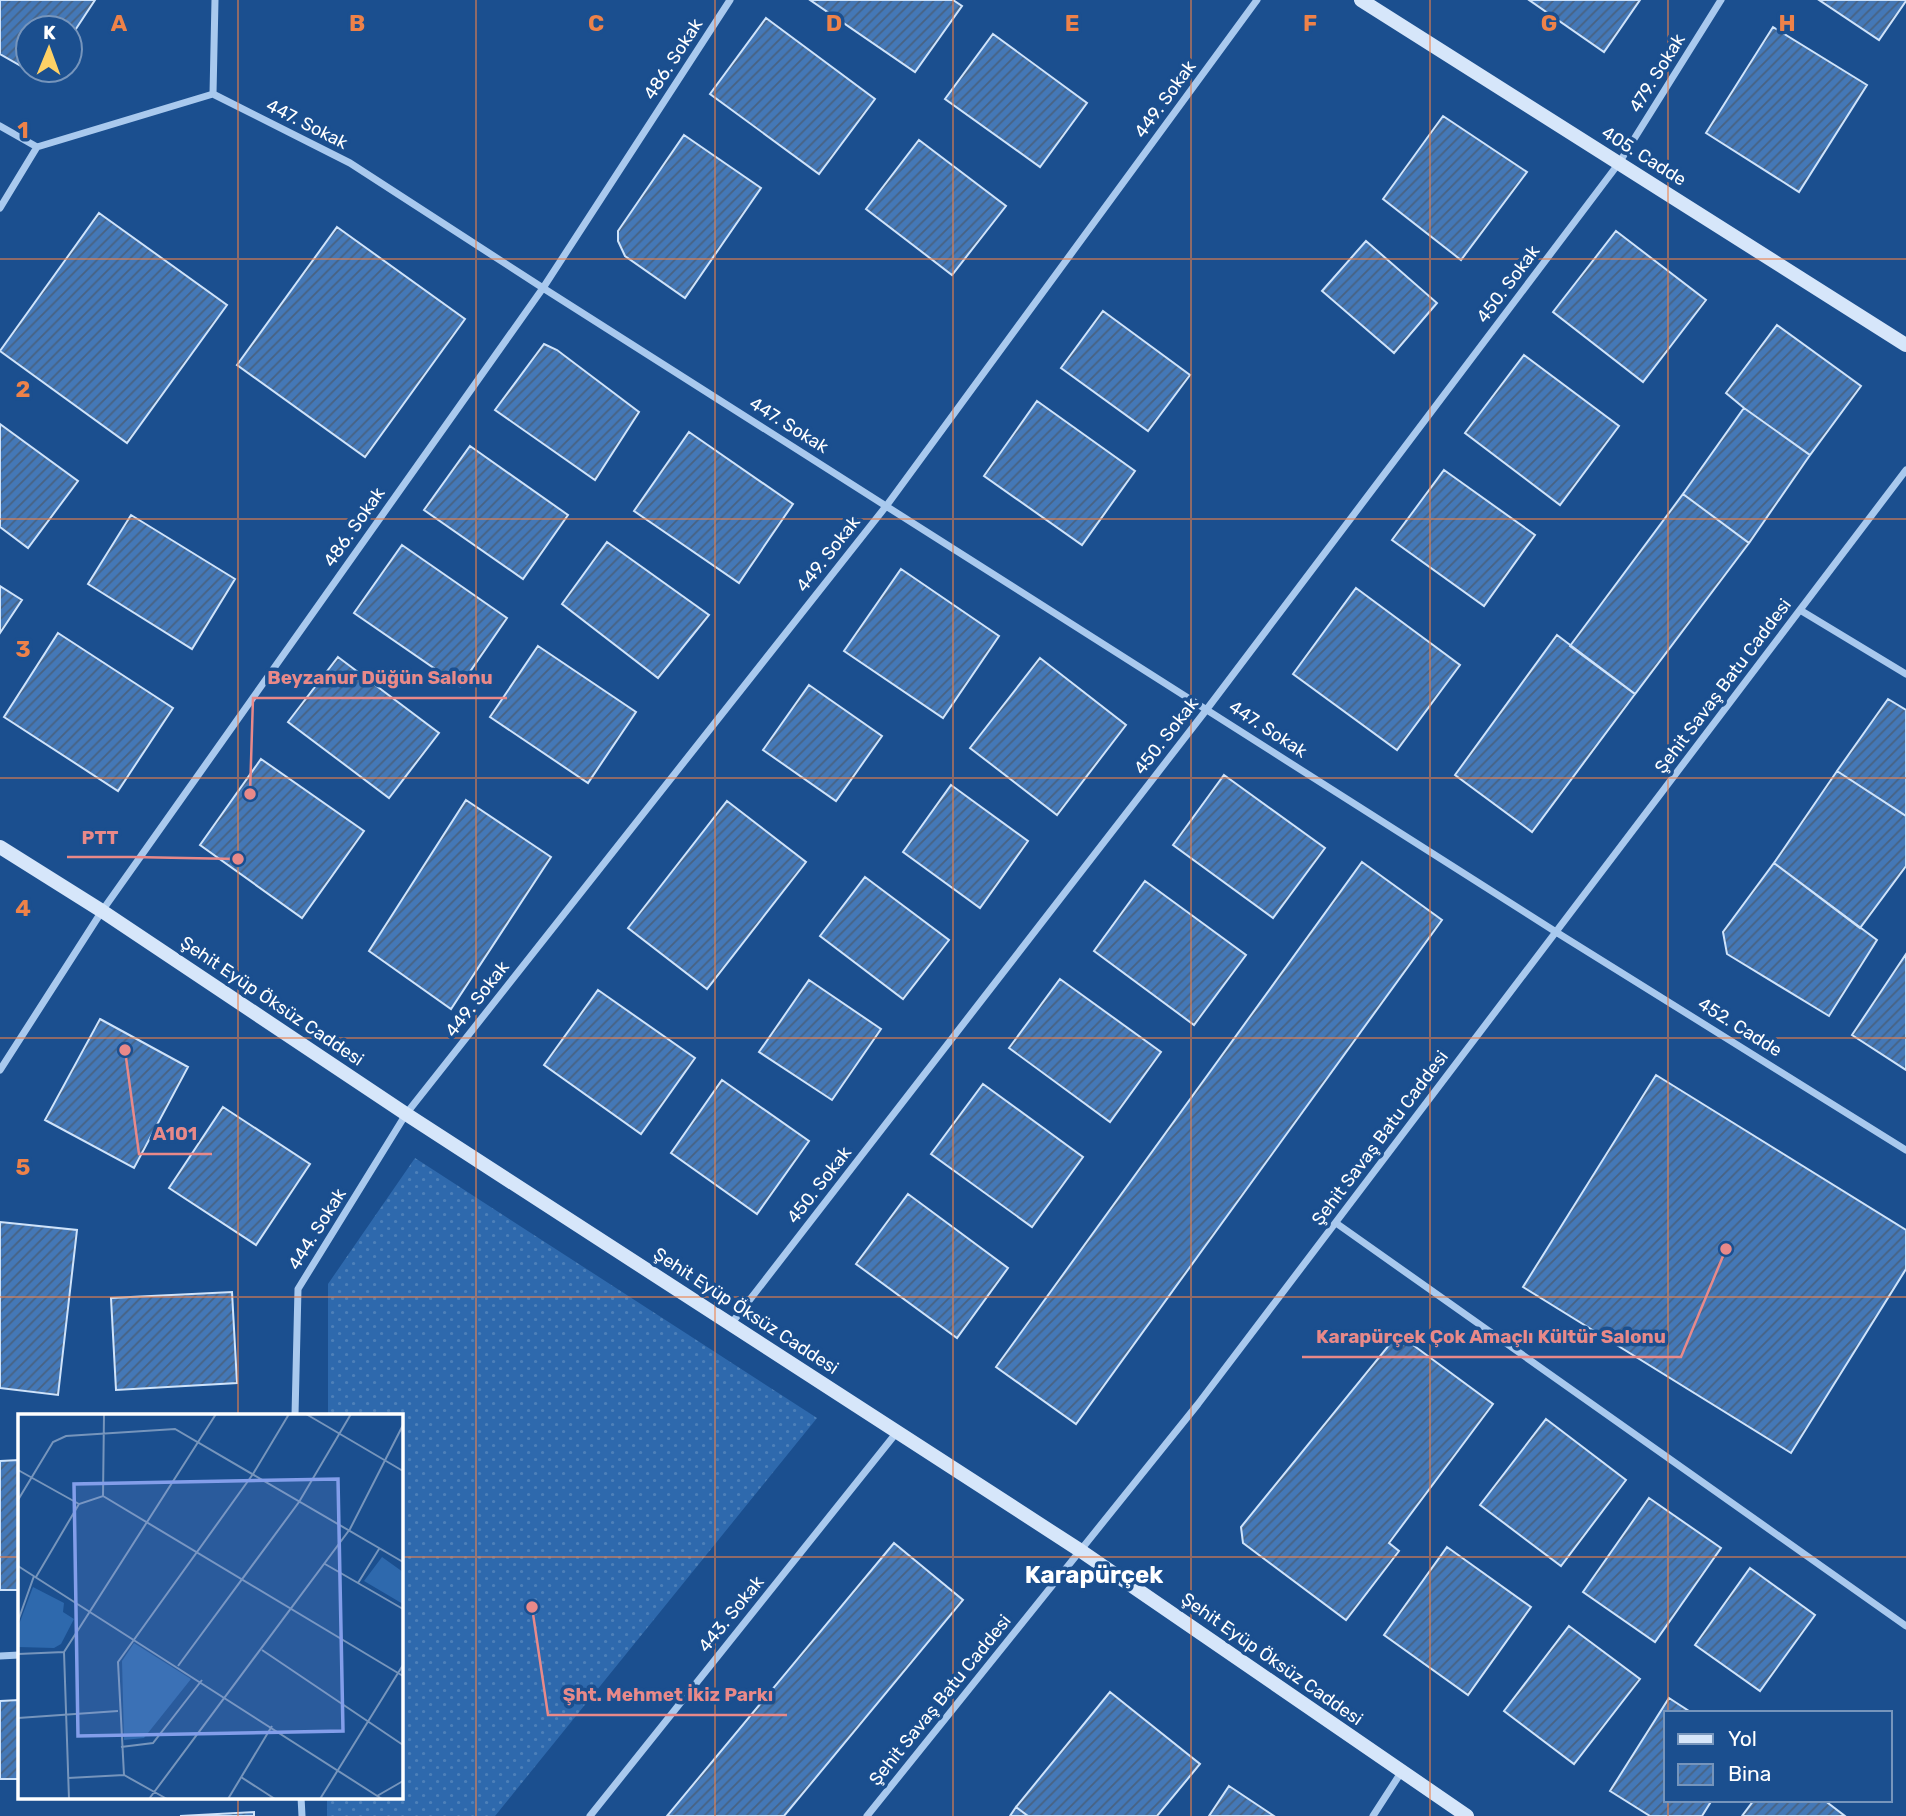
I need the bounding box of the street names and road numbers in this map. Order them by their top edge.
street label: 486. Sokak [639,14,708,104]
street label: 479. Sokak [1624,29,1690,116]
street label: 449. Sokak [1129,55,1201,142]
street label: 447. Sokak [262,94,352,154]
street label: 405. Cadde [1598,121,1690,191]
street label: 450. Sokak [1472,240,1545,327]
street label: 447. Sokak [745,392,833,458]
street label: 486. Sokak [319,482,390,571]
street label: 449. Sokak [791,511,865,596]
street label: Şehit Savaş Batu Caddesi [1650,594,1796,778]
street label: 450. Sokak [1129,692,1203,779]
street label: 447. Sokak [1225,696,1312,763]
street label: Şehit Eyüp Öksüz Caddesi [176,931,368,1071]
street label: 449. Sokak [440,956,514,1041]
street label: 452. Cadde [1694,993,1786,1061]
street label: Şehit Savaş Batu Caddesi [1307,1046,1453,1230]
street label: 450. Sokak [782,1141,856,1228]
street label: 444. Sokak [283,1184,351,1274]
street label: Şehit Eyüp Öksüz Caddesi [649,1243,843,1379]
street label: 443. Sokak [694,1571,769,1657]
street label: Şehit Eyüp Öksüz Caddesi [1177,1588,1367,1730]
street label: Şehit Savaş Batu Caddesi [864,1610,1016,1790]

